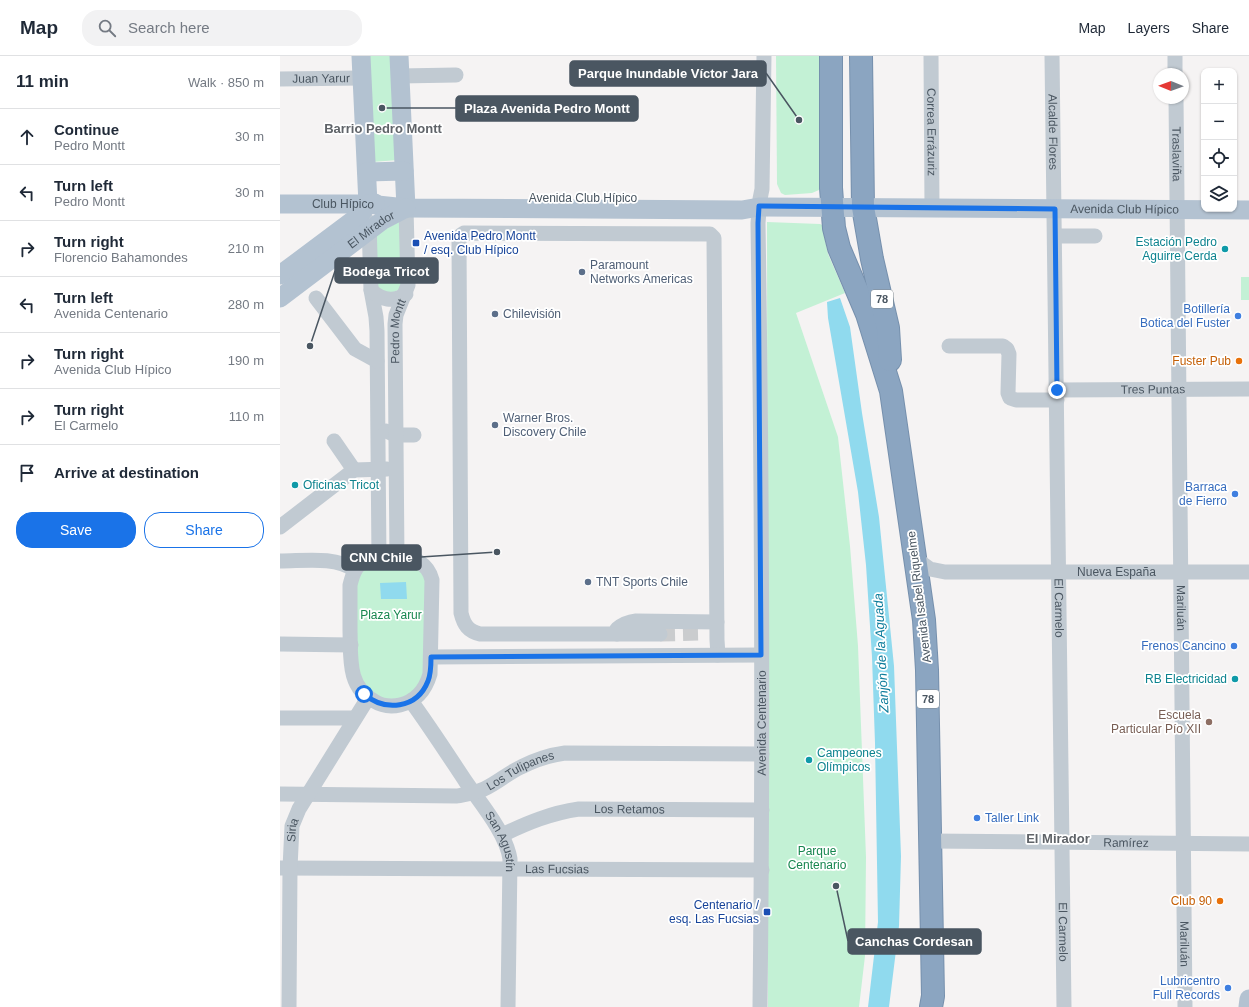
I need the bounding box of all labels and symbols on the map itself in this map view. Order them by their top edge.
callout: Parque Inundable Víctor Jara [570,61,766,86]
text: Parque Inundable Víctor Jara [578,66,759,81]
north arrow [1153,68,1189,104]
street label: Juan Yarur [292,71,350,86]
street label: Correa Errázuriz [924,88,939,176]
street label: Alcalde Flores [1045,94,1060,170]
callout: Plaza Avenida Pedro Montt [456,96,638,121]
text: Plaza Avenida Pedro Montt [464,101,631,116]
district label: Barrio Pedro Montt [324,121,443,136]
street label: Traslaviña [1169,126,1184,182]
street label: Avenida Club Hípico [529,191,638,205]
street label: Club Hípico [312,197,375,212]
street label: Avenida Club Hípico [1070,202,1179,217]
street label: El Mirador [345,208,397,251]
place label: Avenida Pedro Montt / esq. Club Hípico [424,229,537,257]
place label: Estación Pedro Aguirre Cerda [1136,235,1217,263]
marker: Avenida Pedro Montt / esq. Club Hípico [411,238,421,248]
marker: Estación Pedro Aguirre Cerda [1220,244,1230,254]
callout: Bodega Tricot [335,258,438,283]
place label: Paramount Networks Americas [590,258,693,286]
text: Bodega Tricot [343,264,430,279]
marker: Paramount Networks Americas [577,267,587,277]
road number: 78 [871,290,893,308]
street label: Pedro Montt [388,296,409,364]
place label: Botillería Botica del Fuster [1140,302,1230,330]
place label: Chilevisión [503,307,561,321]
marker: Chilevisión [490,309,500,319]
marker: Botillería Botica del Fuster [1233,311,1243,321]
place label: Fuster Pub [1172,354,1231,368]
marker: Fuster Pub [1234,356,1244,366]
route end [1048,381,1066,399]
street label: Tres Puntas [1121,382,1185,397]
place label: Warner Bros. Discovery Chile [503,411,587,439]
marker: Warner Bros. Discovery Chile [490,420,500,430]
place label: Oficinas Tricot [303,478,380,492]
marker: Oficinas Tricot [290,480,300,490]
place label: Barraca de Fierro [1179,480,1227,508]
marker: Barraca de Fierro [1230,489,1240,499]
street label: Avenida Isabel Riquelme [904,530,934,664]
callout: CNN Chile [342,545,421,570]
text: CNN Chile [349,550,413,565]
street label: Nueva España [1077,565,1156,579]
place label: TNT Sports Chile [596,575,688,589]
marker: TNT Sports Chile [583,577,593,587]
street label: El Carmelo [1052,578,1066,638]
street label: Mariluán [1174,585,1188,631]
water label: Zanjón de la Aguada [870,593,892,714]
park label: Plaza Yarur [360,608,422,622]
place label: Frenos Cancino [1141,639,1226,653]
marker: Frenos Cancino [1229,641,1239,651]
street label: Avenida Centenario [755,670,769,776]
place label: RB Electricidad [1145,672,1227,686]
marker: RB Electricidad [1230,674,1240,684]
route start [355,685,373,703]
road number: 78 [917,690,939,708]
place label: Escuela Particular Pío XII [1111,708,1201,736]
marker: Escuela Particular Pío XII [1204,717,1214,727]
place label: Campeones Olímpicos [817,746,882,774]
street label: Los Tulipanes [484,748,556,793]
marker: Campeones Olímpicos [804,755,814,765]
street label: Los Retamos [594,802,665,816]
street label: San Agustín [482,809,517,872]
place label: Taller Link [985,811,1040,825]
marker: Taller Link [972,813,982,823]
street label: Siria [284,816,302,842]
district label: El Mirador [1026,831,1090,846]
street label: Ramírez [1103,836,1149,850]
park label: Parque Centenario [788,844,847,872]
street label: Las Fucsias [525,862,589,876]
place label: Club 90 [1171,894,1212,908]
marker: Club 90 [1215,896,1225,906]
place label: Centenario / esq. Las Fucsias [669,898,760,926]
street label: El Carmelo [1056,902,1070,962]
marker: Centenario / esq. Las Fucsias [762,907,772,917]
street label: Mariluán [1177,921,1192,967]
callout: Canchas Cordesan [848,929,981,954]
text: Canchas Cordesan [855,934,973,949]
place label: Lubricentro Full Records [1153,974,1220,1002]
marker: Lubricentro Full Records [1223,983,1233,993]

